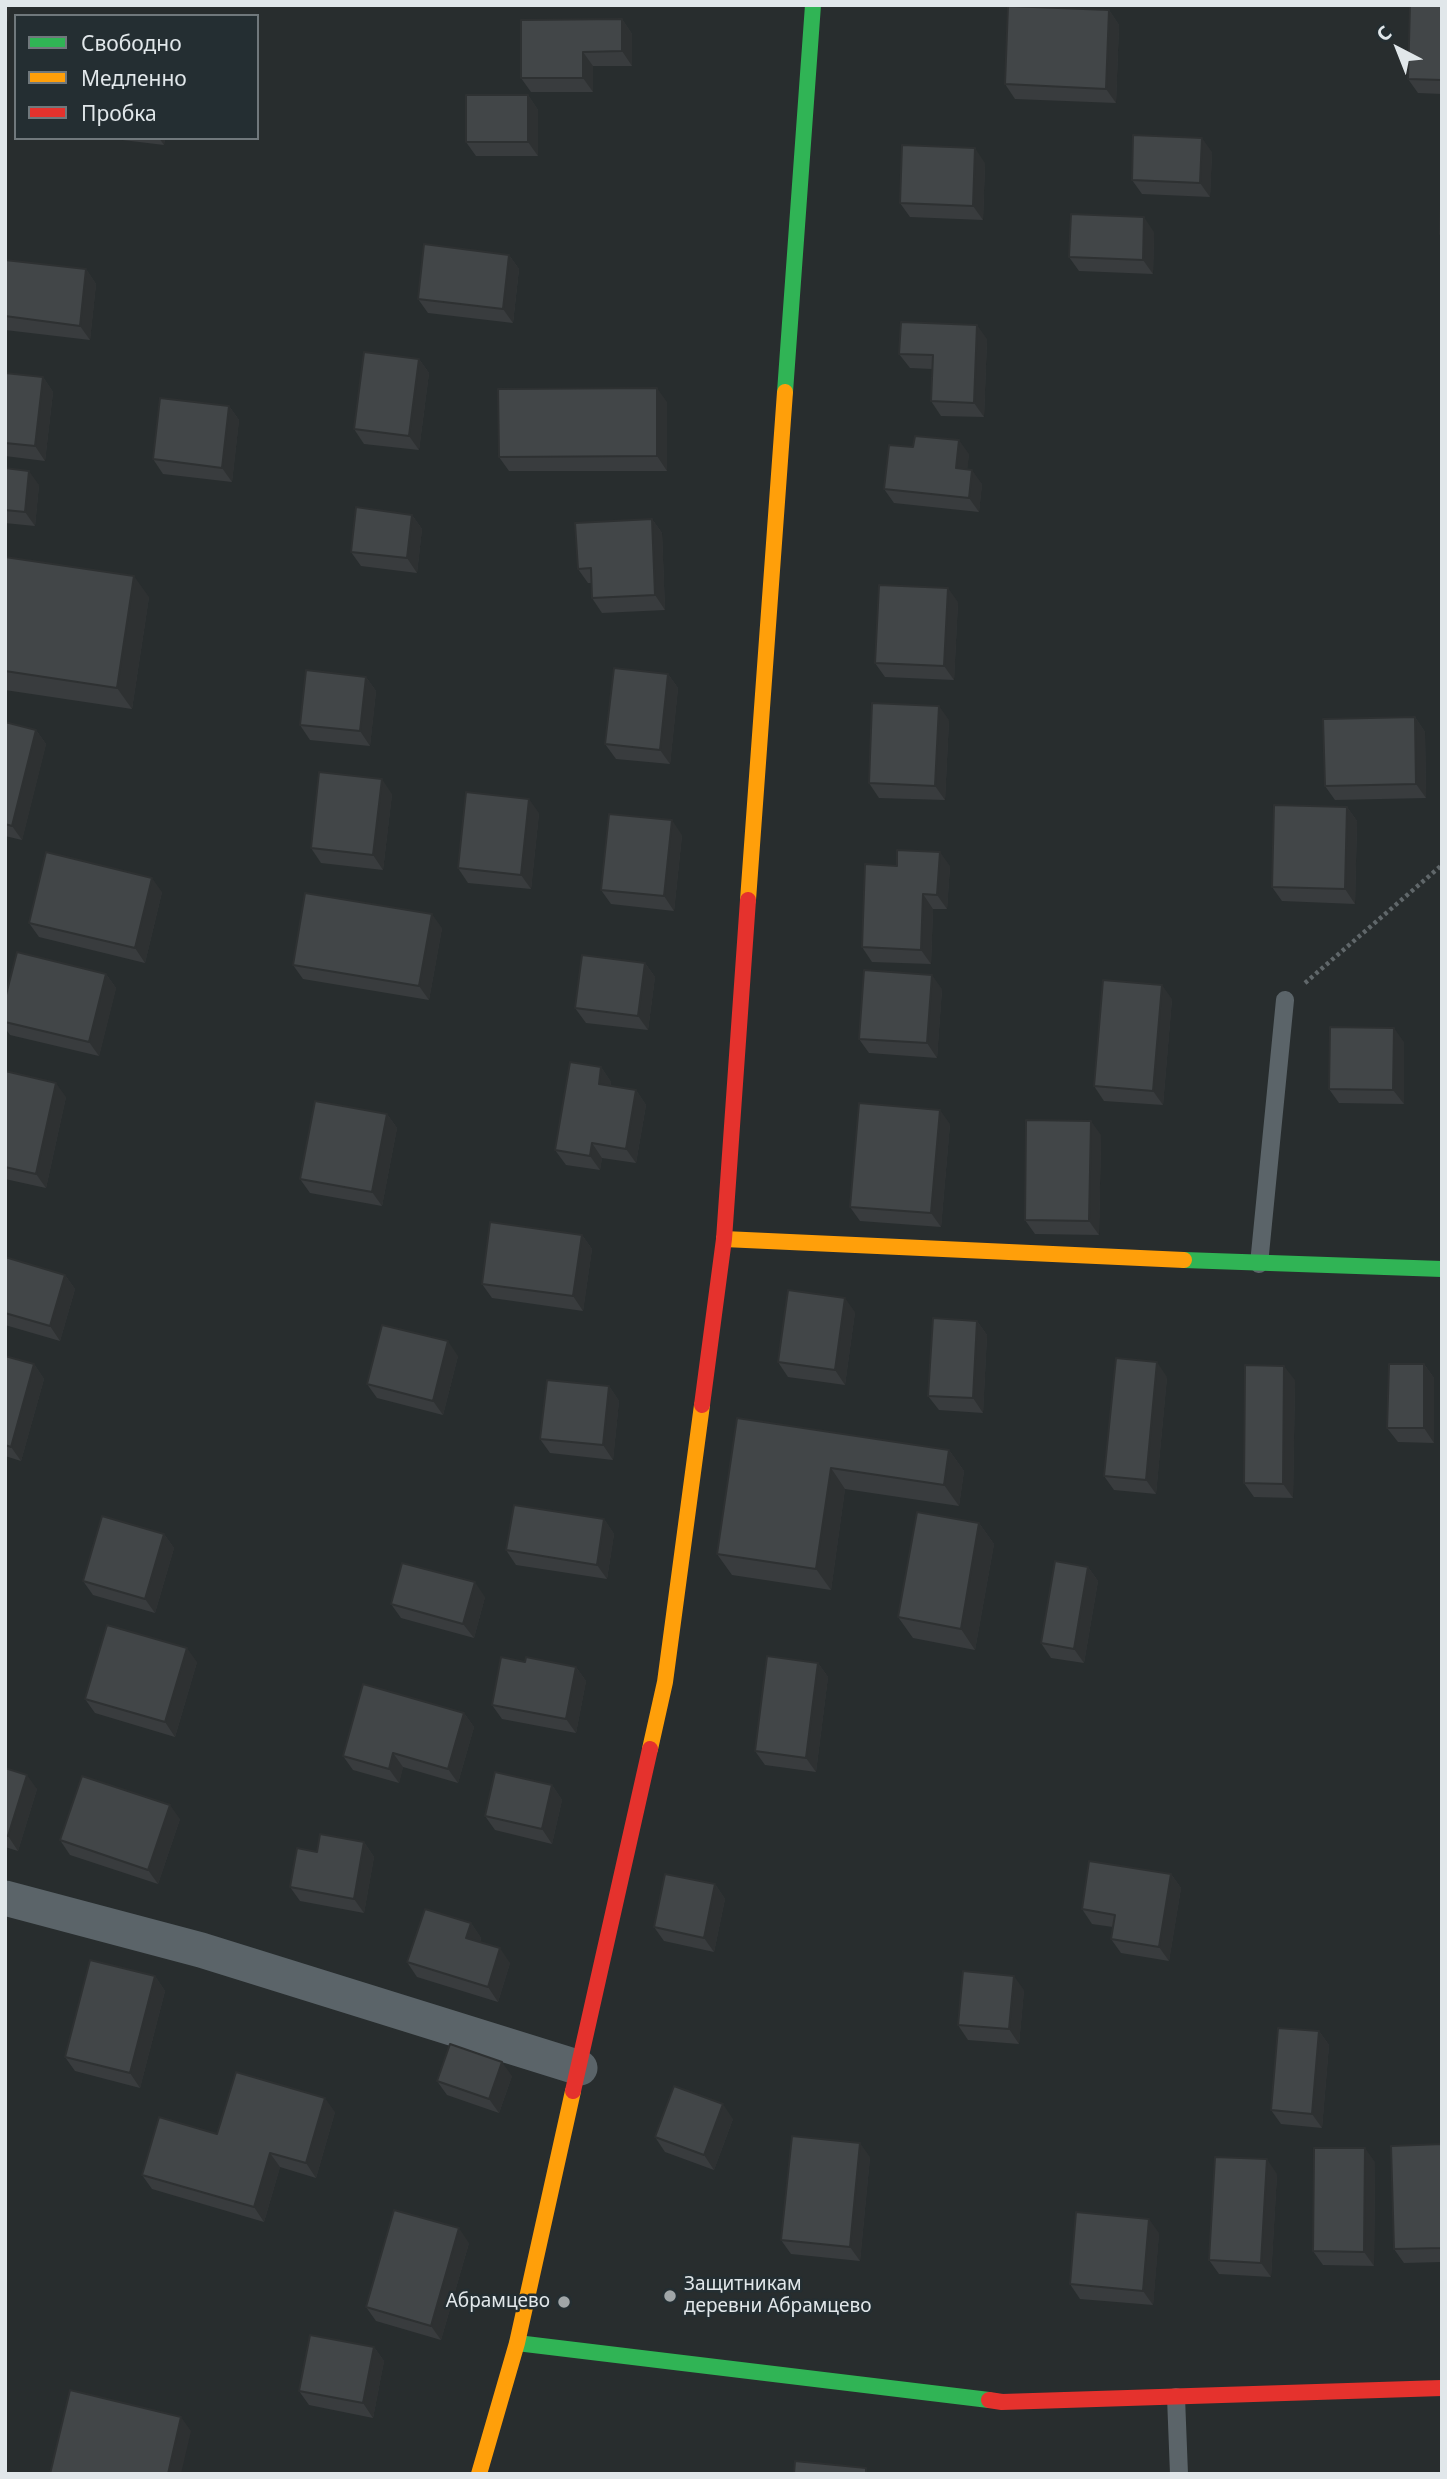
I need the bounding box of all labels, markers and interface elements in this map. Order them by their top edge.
legend [14,14,259,140]
north arrow [1363,14,1433,84]
text: С [1371,20,1397,47]
text: Свободно [81,29,182,57]
text: Медленно [81,64,187,92]
text: Пробка [81,99,157,127]
place label: Защитникам деревни Абрамцево [684,2274,871,2318]
marker: Защитникам деревни Абрамцево [662,2288,678,2304]
place label: Абрамцево [446,2291,550,2313]
marker: Абрамцево [556,2294,572,2310]

